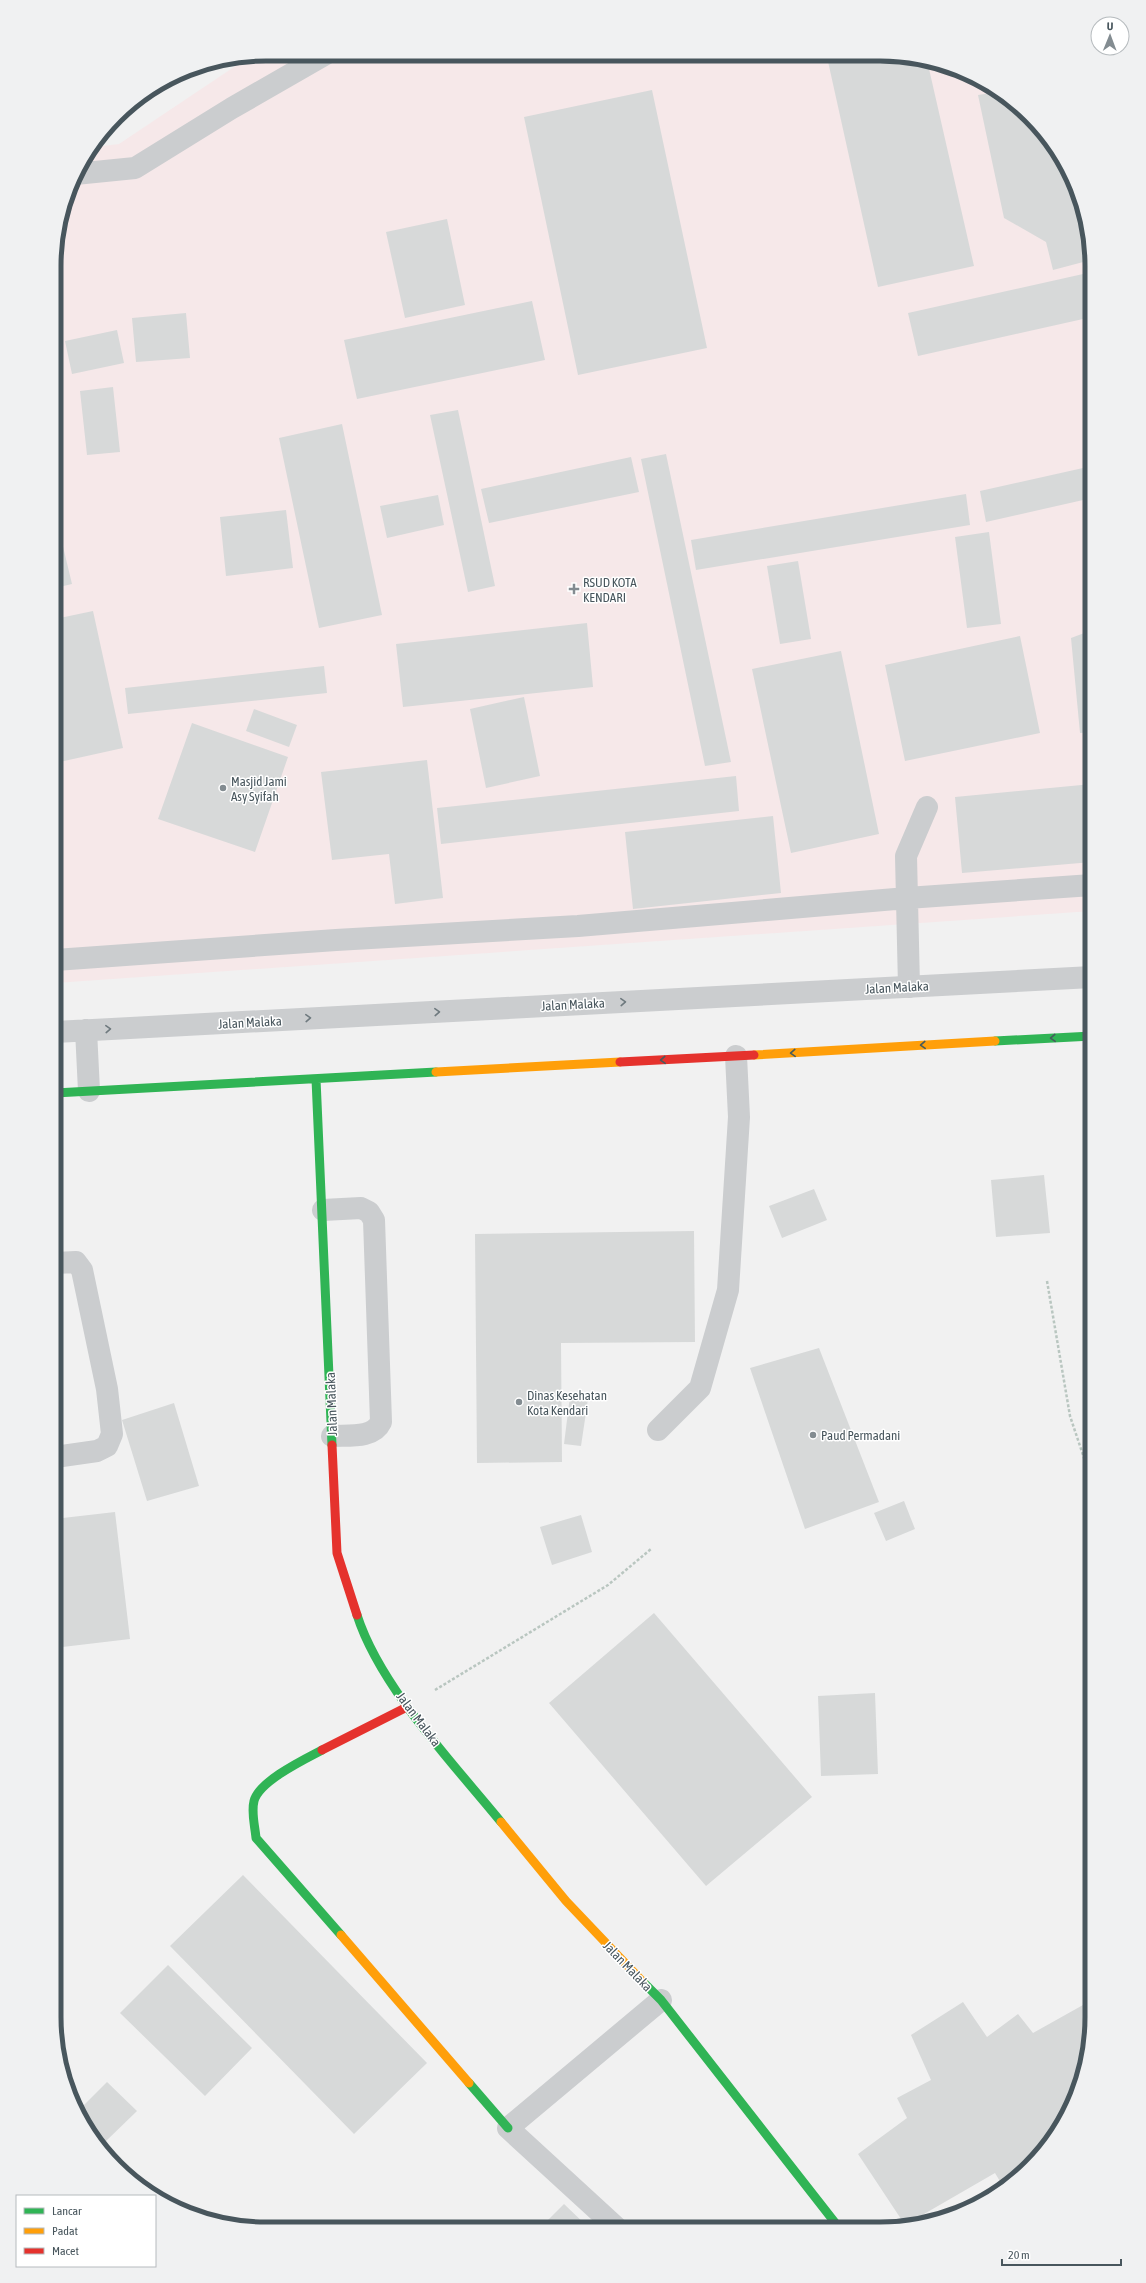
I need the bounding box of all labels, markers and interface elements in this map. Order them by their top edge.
north arrow [1090,16,1130,56]
text: U [1107,20,1114,32]
place label: RSUD KOTA KENDARI [583,575,637,605]
marker: RSUD KOTA KENDARI [568,583,580,595]
place label: Masjid Jami Asy Syifah [231,774,287,804]
marker: Masjid Jami Asy Syifah [218,783,228,793]
street label: Jalan Malaka [865,978,929,997]
street label: Jalan Malaka [541,995,605,1014]
one-way arrow [620,997,626,1006]
one-way arrow [434,1007,440,1016]
street label: Jalan Malaka [218,1013,282,1032]
one-way arrow [305,1014,311,1023]
one-way arrow [105,1025,111,1034]
one-way arrow [1050,1034,1056,1043]
one-way arrow [920,1041,926,1050]
one-way arrow [790,1048,796,1057]
one-way arrow [660,1055,666,1064]
street label: Jalan Malaka [323,1372,340,1436]
place label: Dinas Kesehatan Kota Kendari [527,1388,607,1418]
marker: Dinas Kesehatan Kota Kendari [514,1397,524,1407]
place label: Paud Permadani [821,1428,900,1443]
marker: Paud Permadani [808,1430,818,1440]
street label: Jalan Malaka [393,1689,444,1749]
street label: Jalan Malaka [600,1938,655,1995]
legend [16,2195,156,2267]
text: Lancar [52,2204,82,2218]
text: Padat [52,2224,78,2238]
scale bar [1002,2241,1121,2267]
text: Macet [52,2244,80,2258]
text: 20 m [1008,2248,1030,2262]

